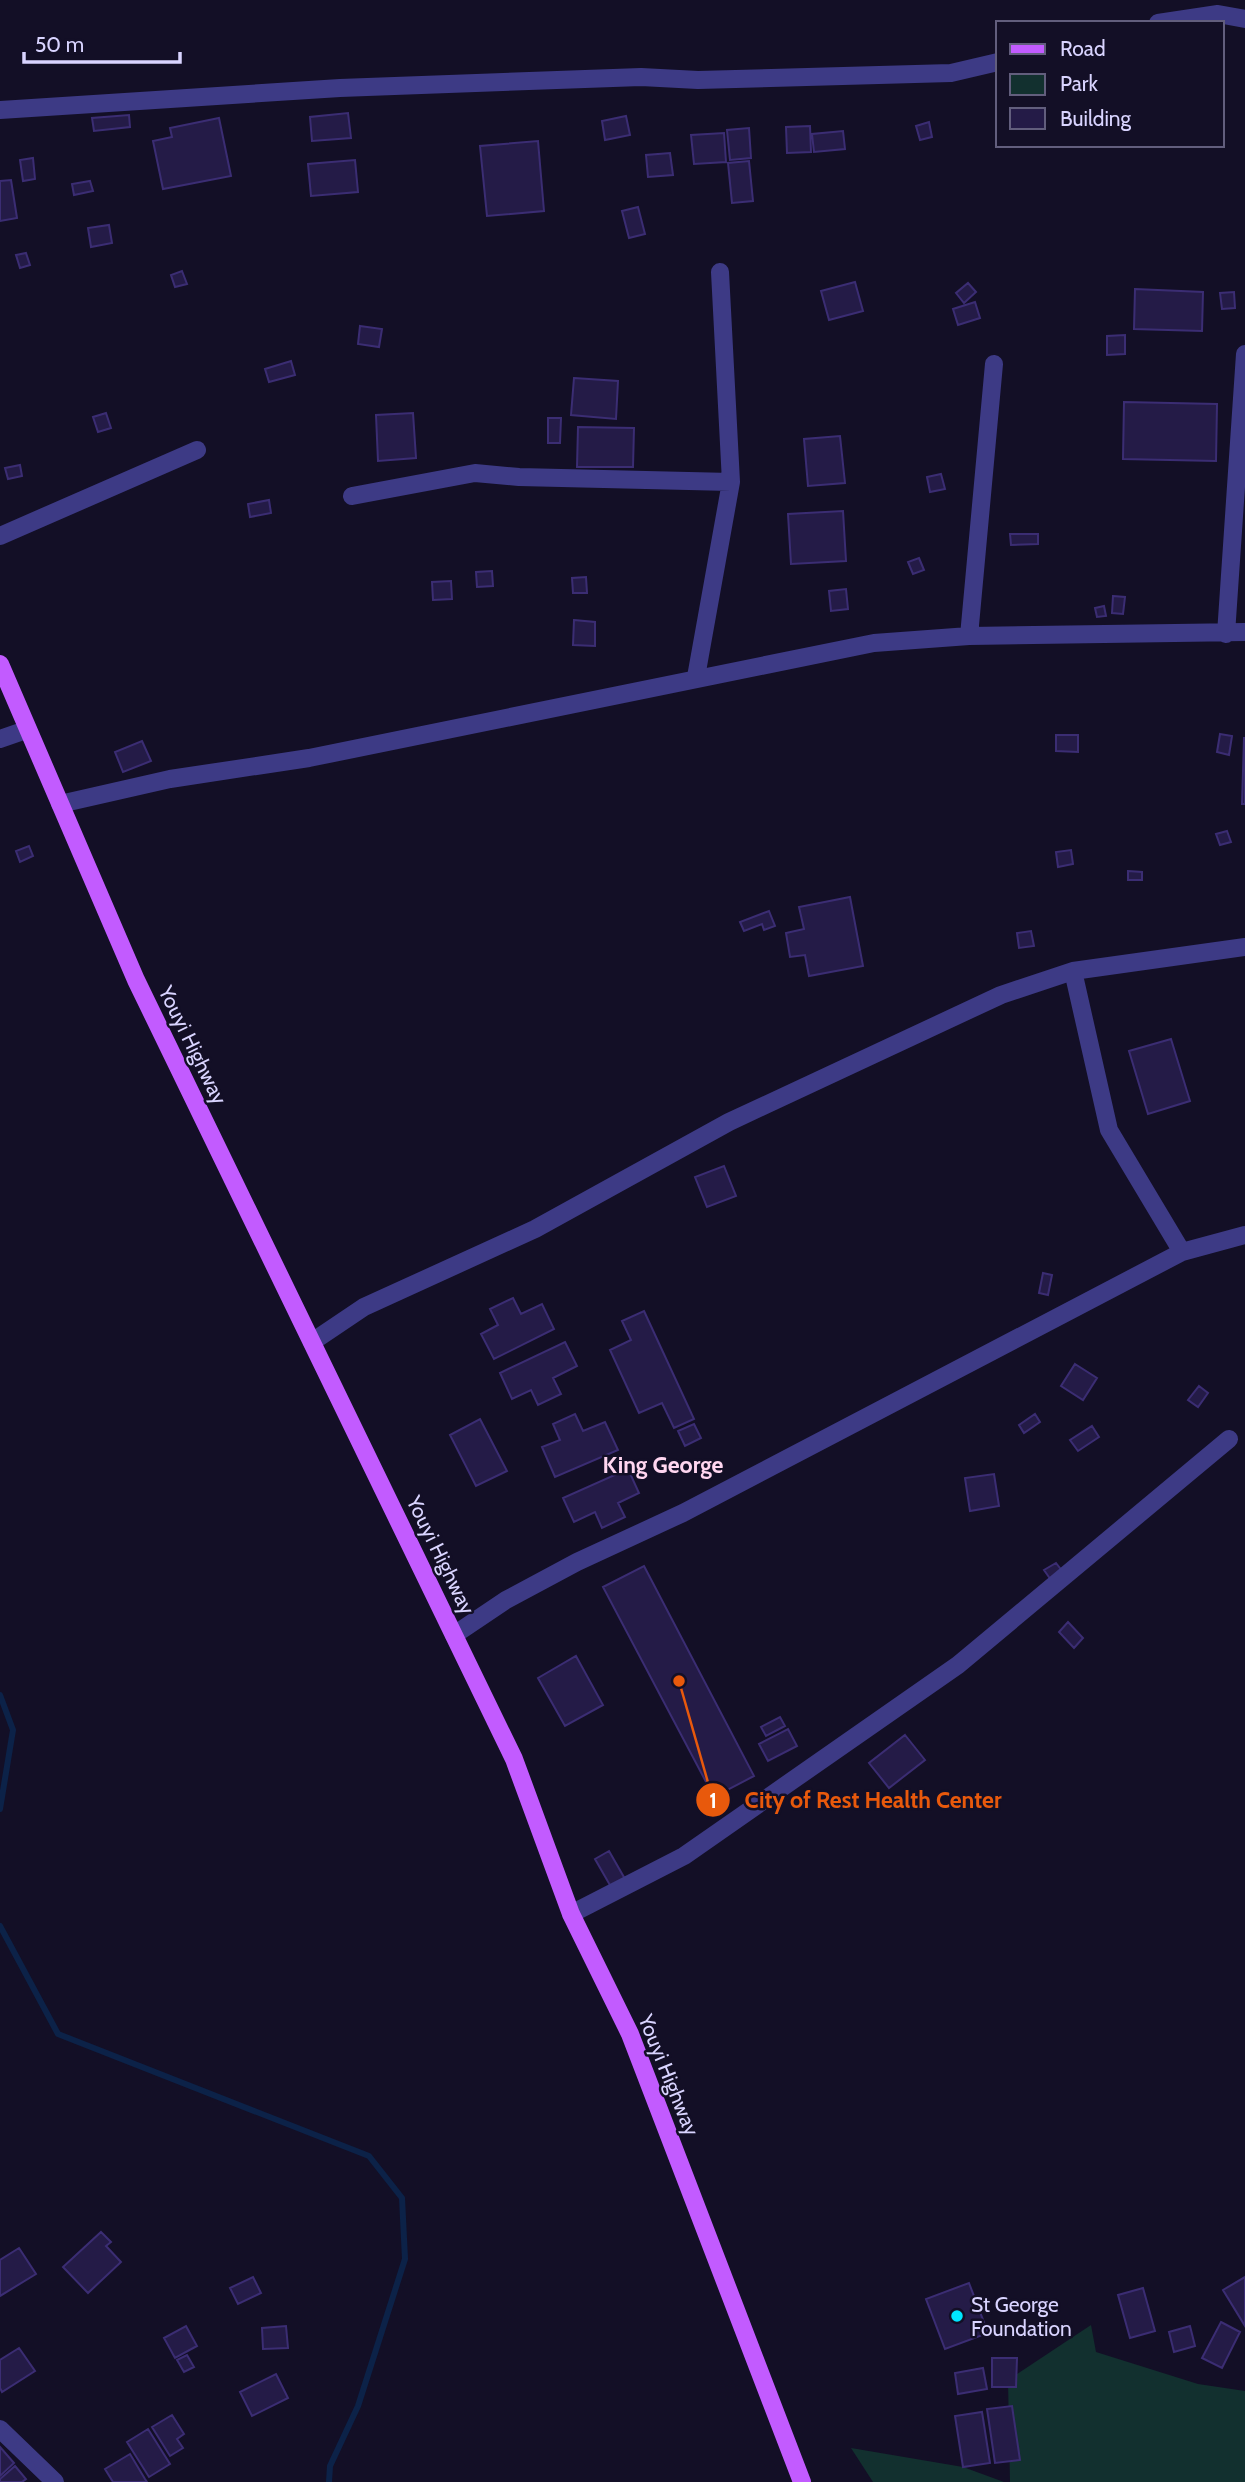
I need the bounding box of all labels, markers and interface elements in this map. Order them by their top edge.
scale bar [24,21,180,65]
legend [996,21,1224,147]
text: 50 m [35,32,84,57]
text: Road [1060,36,1106,61]
text: Park [1060,71,1098,96]
text: Building [1060,106,1132,131]
street label: Youyi Highway [153,981,233,1109]
district label: King George [603,1451,724,1479]
street label: Youyi Highway [401,1491,481,1619]
callout: City of Rest Health Center [696,1778,1016,1822]
text: City of Rest Health Center [744,1786,1002,1814]
text: 1 [709,1788,717,1813]
street label: Youyi Highway [633,2010,705,2140]
place label: St George Foundation [971,2292,1072,2341]
marker: St George Foundation [949,2308,965,2324]

